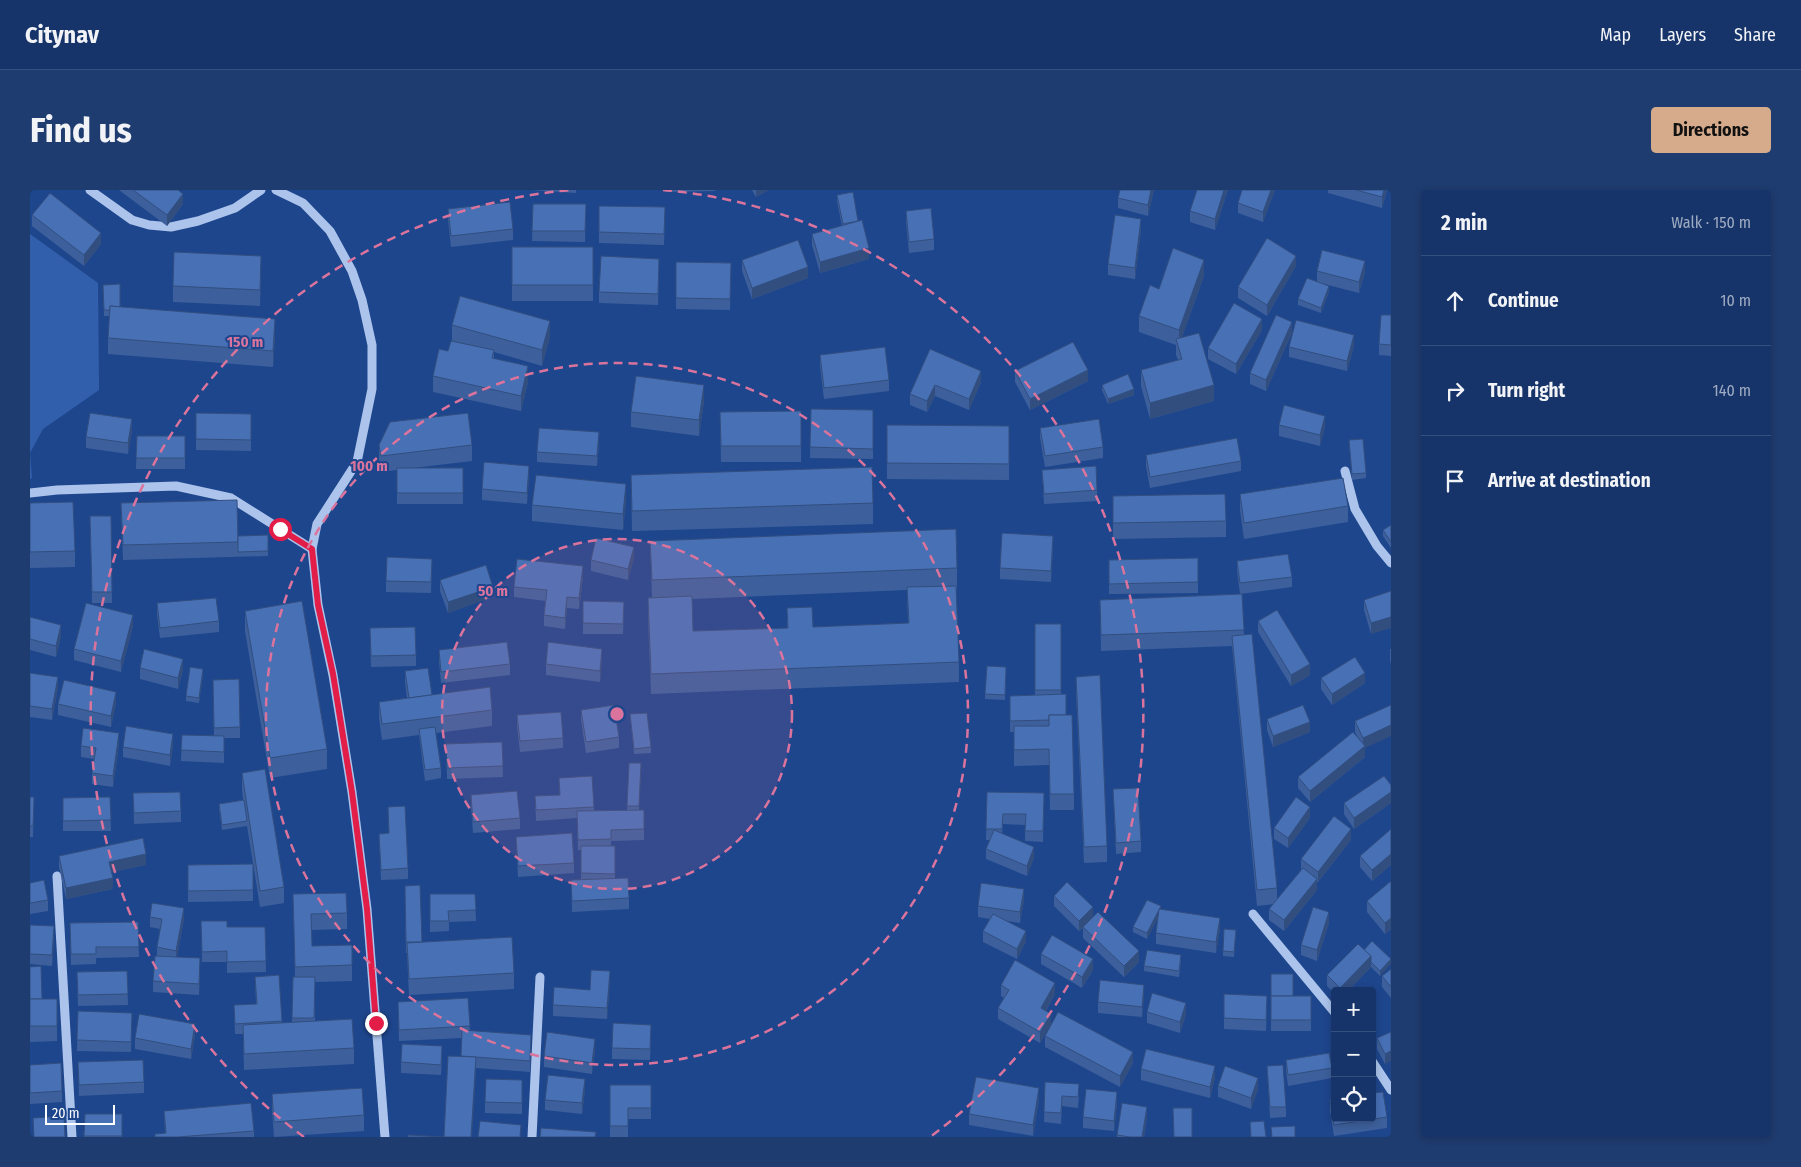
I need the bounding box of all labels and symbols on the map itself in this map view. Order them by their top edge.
text: 150 m [227,333,263,351]
text: 100 m [350,457,388,475]
route start [269,518,292,541]
text: 50 m [478,582,508,600]
centre of rings [608,705,626,723]
route end [365,1012,388,1035]
scale bar [45,1102,115,1125]

